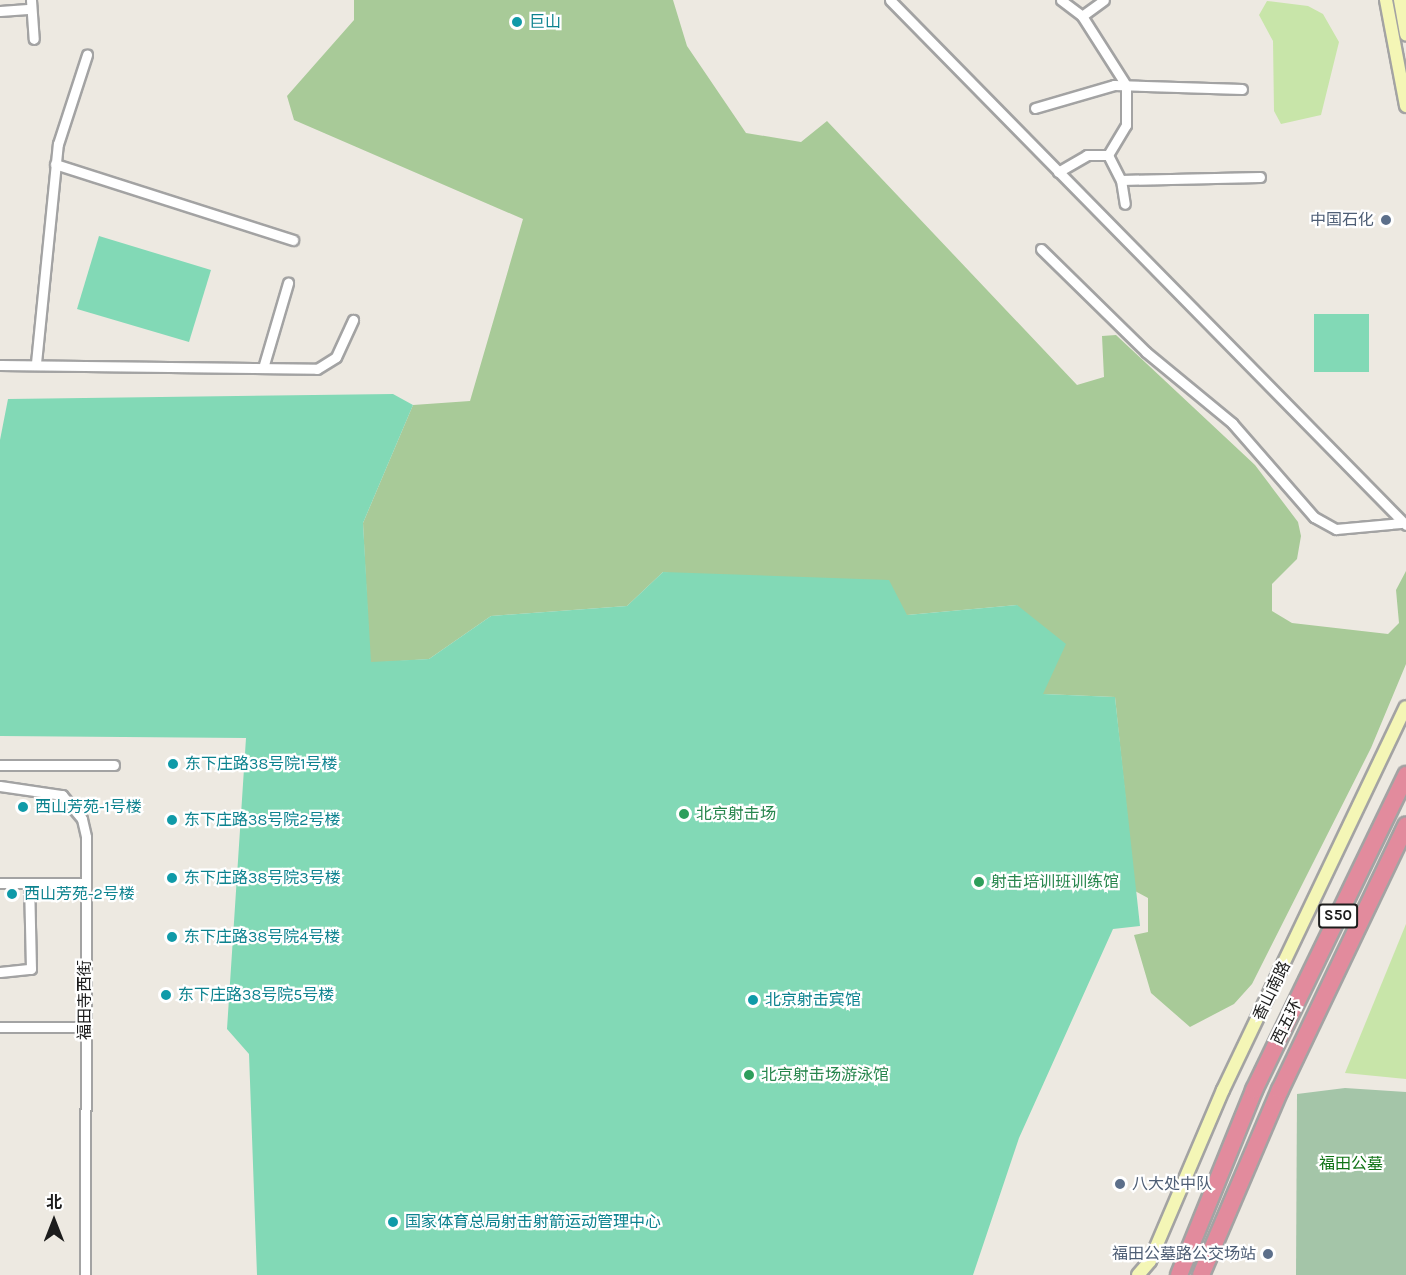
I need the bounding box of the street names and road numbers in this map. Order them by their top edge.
road number: S50 [1317,904,1359,928]
street label: 香山南路 [1249,958,1295,1024]
street label: 福田寺西街 [75,960,95,1040]
street label: 西五环 [1268,996,1306,1048]

